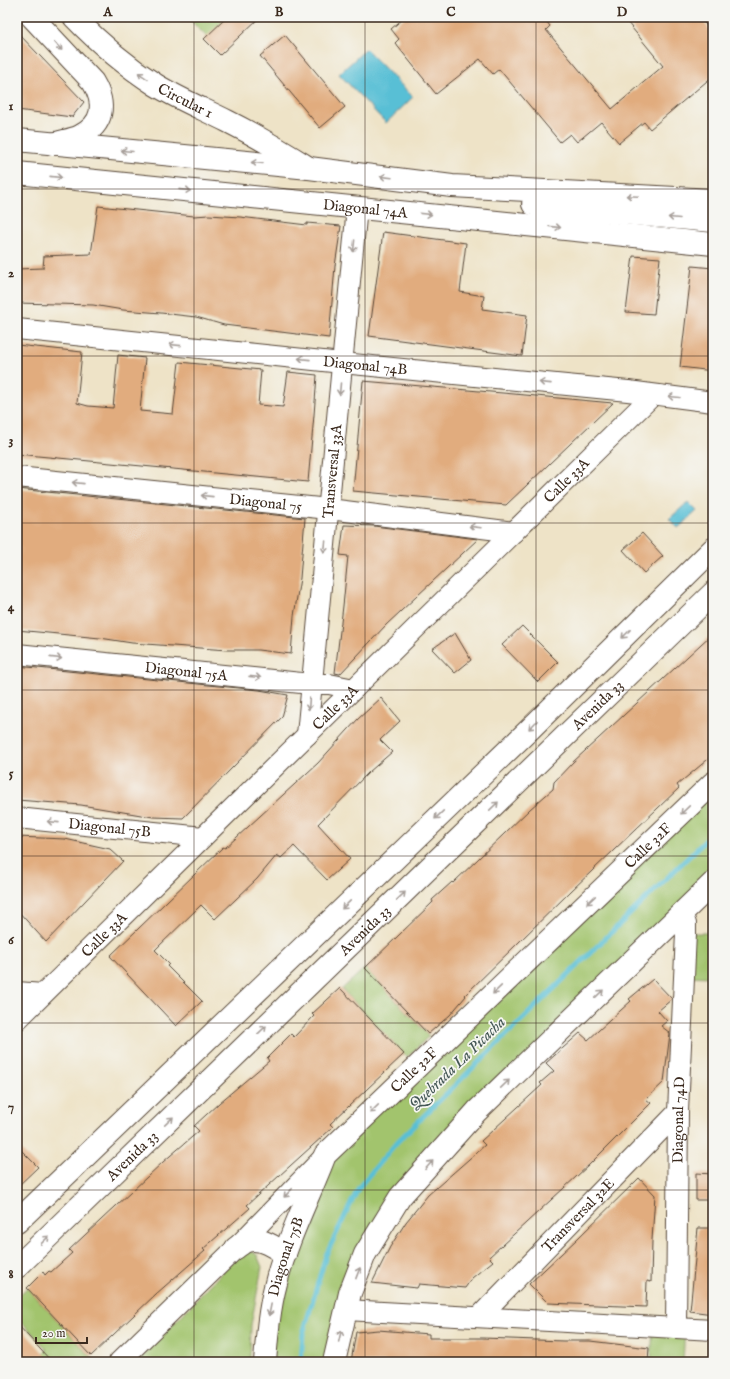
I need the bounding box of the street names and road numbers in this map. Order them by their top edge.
street label: Circular 1 [154,79,216,122]
street label: Diagonal 74A [322,195,409,222]
street label: Diagonal 74B [322,352,408,379]
street label: Transversal 33A [318,422,346,519]
street label: Calle 33A [539,453,594,507]
street label: Diagonal 75 [228,489,304,516]
street label: Diagonal 75A [144,658,229,685]
street label: Avenida 33 [567,676,627,735]
street label: Calle 33A [308,680,363,734]
street label: Diagonal 75B [67,814,152,841]
street label: Calle 32F [620,819,675,873]
street label: Avenida 33 [334,901,394,960]
street label: Calle 33A [77,907,132,961]
street label: Calle 32F [386,1043,441,1097]
street label: Diagonal 74D [668,1076,689,1164]
street label: Avenida 33 [102,1127,162,1186]
street label: Transversal 32E [538,1174,618,1256]
street label: Diagonal 75B [264,1214,308,1298]

